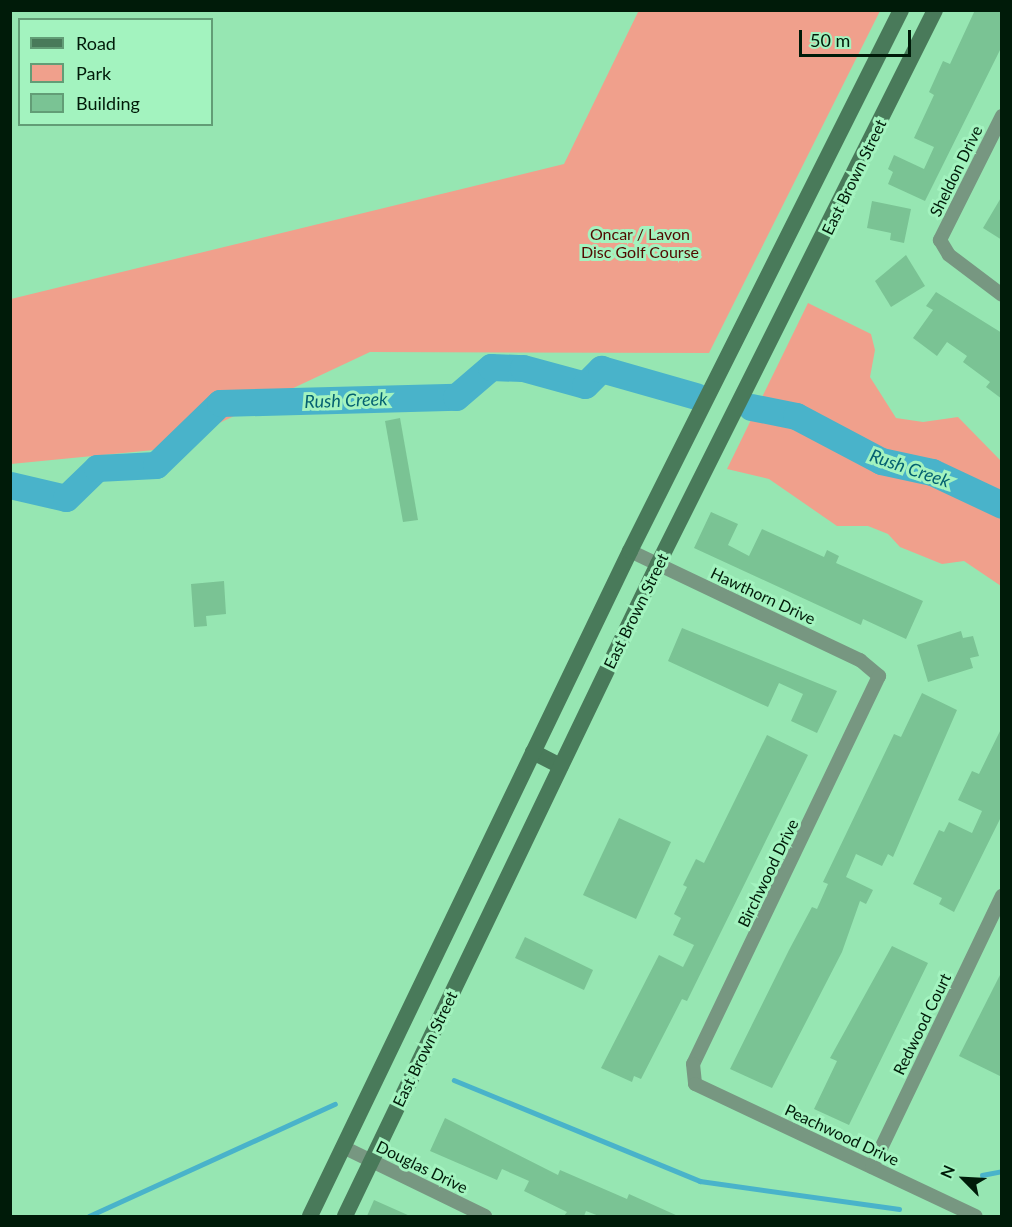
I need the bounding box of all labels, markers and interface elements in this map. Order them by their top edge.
legend [18,18,213,126]
scale bar [802,18,914,56]
text: 50 m [810,29,850,51]
text: Road [76,32,116,54]
text: Park [76,62,111,84]
text: Building [76,92,140,114]
street label: East Brown Street [818,116,890,238]
street label: Sheldon Drive [926,122,986,220]
park label: Oncar / Lavon Disc Golf Course [581,224,699,262]
water label: Rush Creek [304,388,388,412]
water label: Rush Creek [867,444,953,492]
street label: East Brown Street [600,550,672,672]
street label: Hawthorn Drive [708,563,818,629]
street label: Birchwood Drive [734,816,802,930]
street label: Redwood Court [889,970,955,1078]
street label: East Brown Street [389,988,461,1110]
street label: Peachwood Drive [782,1100,902,1170]
street label: Douglas Drive [373,1137,471,1197]
north arrow [934,1149,994,1209]
text: N [936,1162,958,1181]

